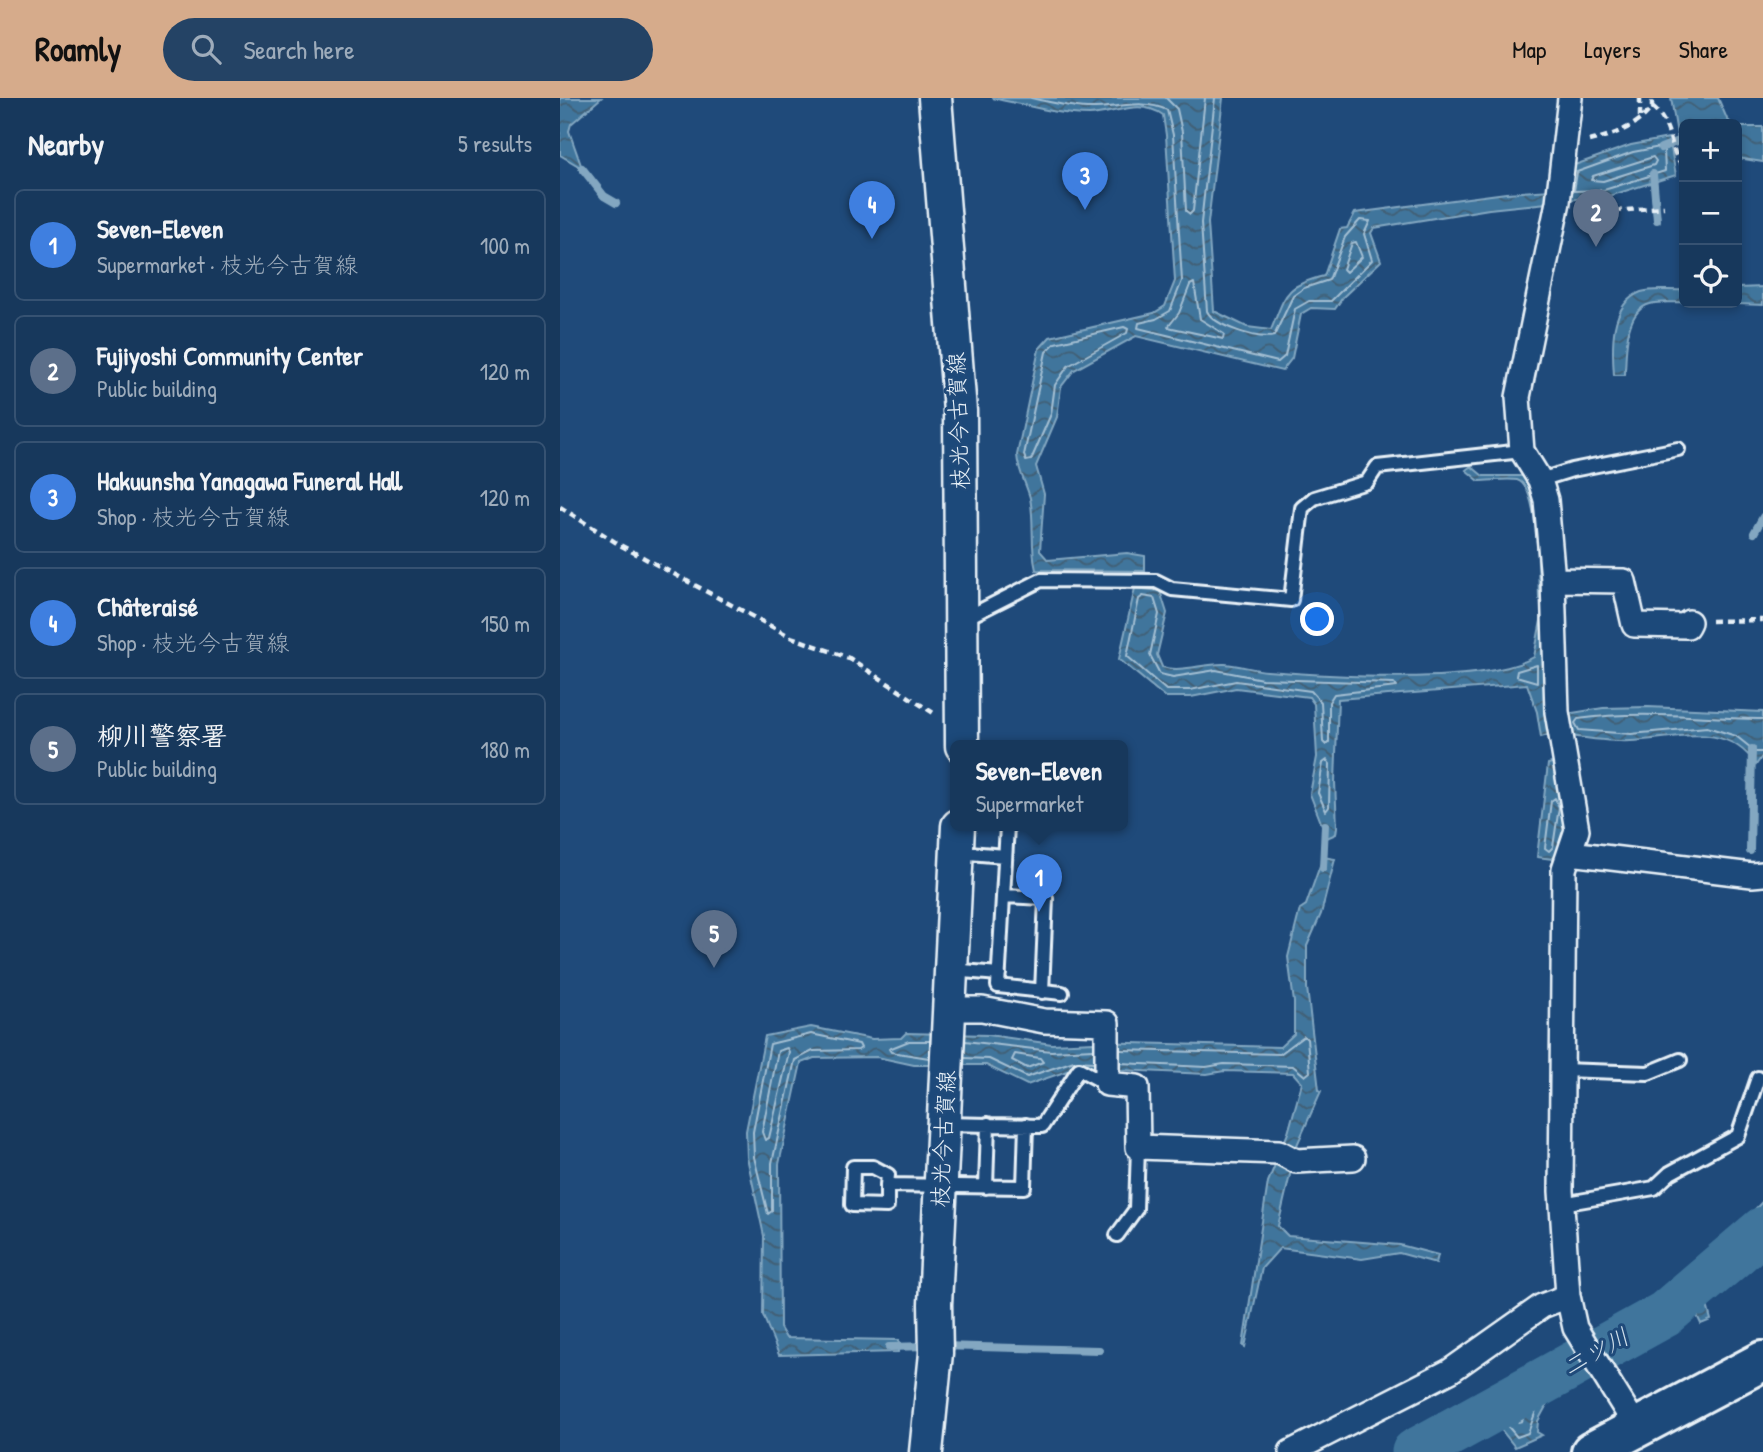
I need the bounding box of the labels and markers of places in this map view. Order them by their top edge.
pin: 3 [1062,152,1108,210]
pin: 4 [849,181,895,239]
pin: 2 [1573,189,1619,247]
pin: 1 [1016,854,1062,912]
pin: 5 [691,910,737,968]

